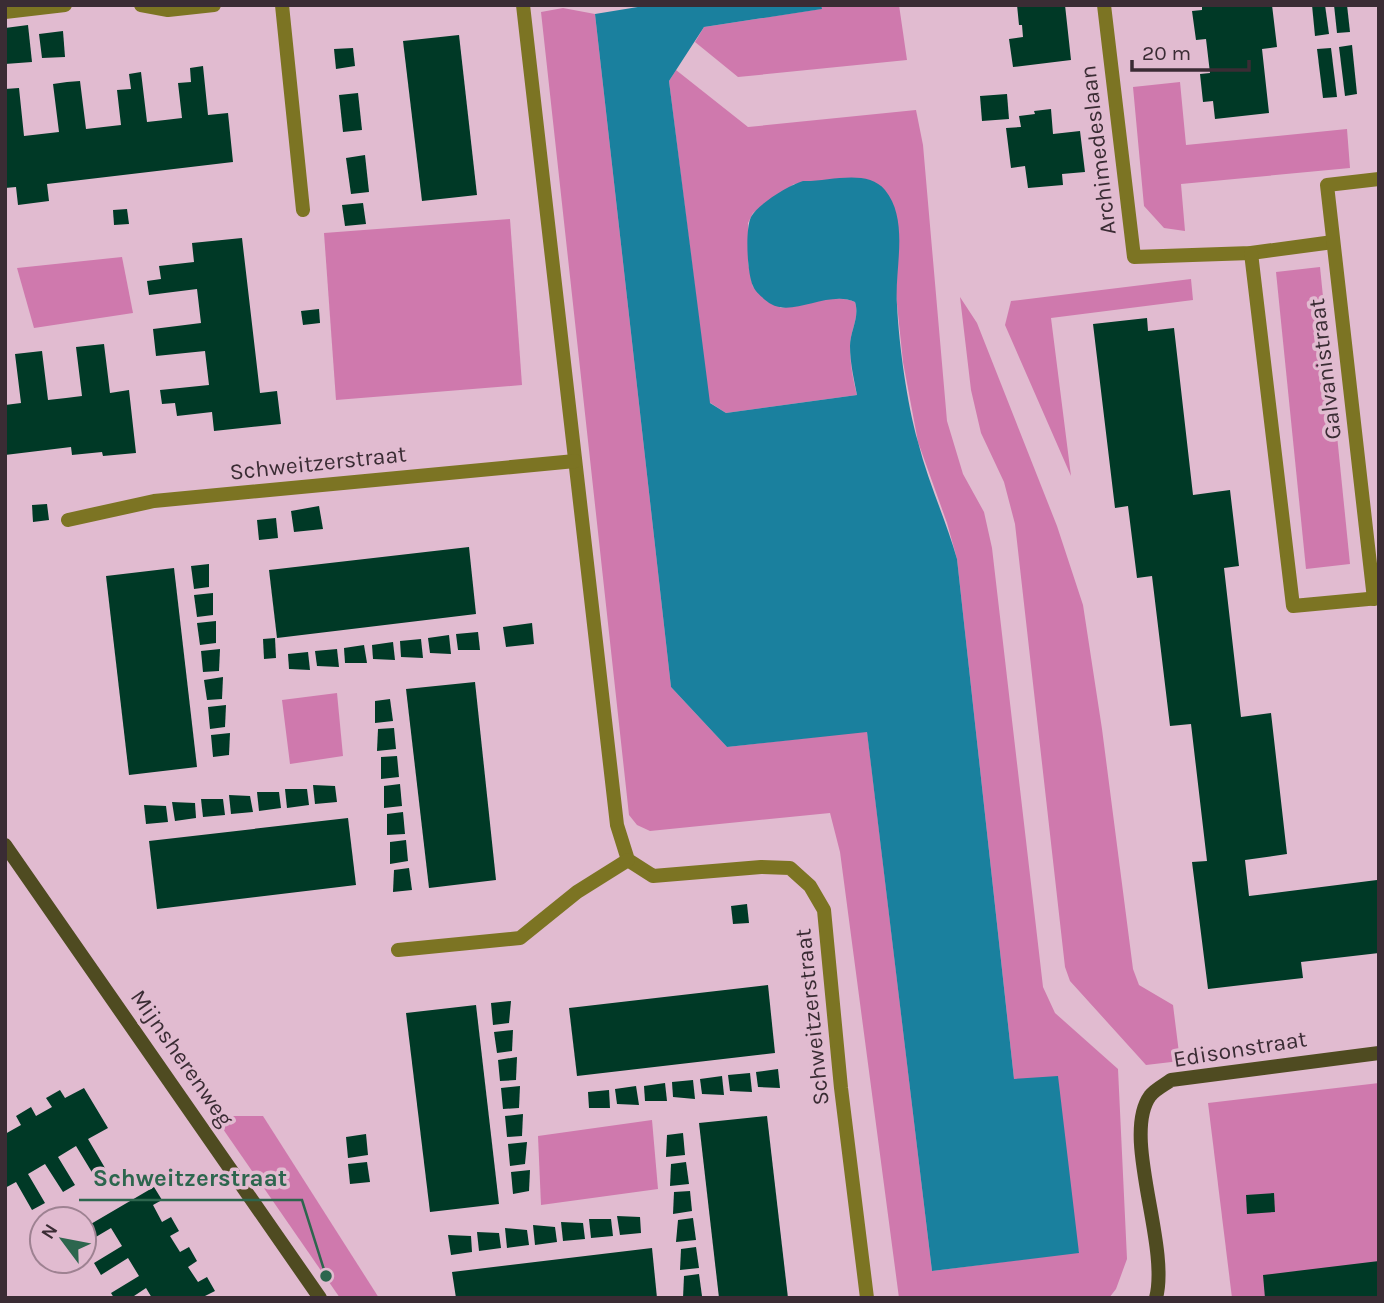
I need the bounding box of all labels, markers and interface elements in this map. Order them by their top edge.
scale bar [1132,28,1249,72]
text: 20 m [1142,41,1191,65]
street label: Archimedeslaan [1074,64,1122,236]
street label: Galvanistraat [1303,297,1347,441]
street label: Schweitzerstraat [228,440,408,486]
street label: Schweitzerstraat [789,927,835,1107]
street label: Mijnsherenweg [125,984,239,1132]
street label: Edisonstraat [1171,1025,1309,1073]
callout: Schweitzerstraat [79,1155,302,1200]
text: Schweitzerstraat [93,1164,287,1192]
north arrow [28,1205,98,1275]
text: N [36,1220,62,1243]

